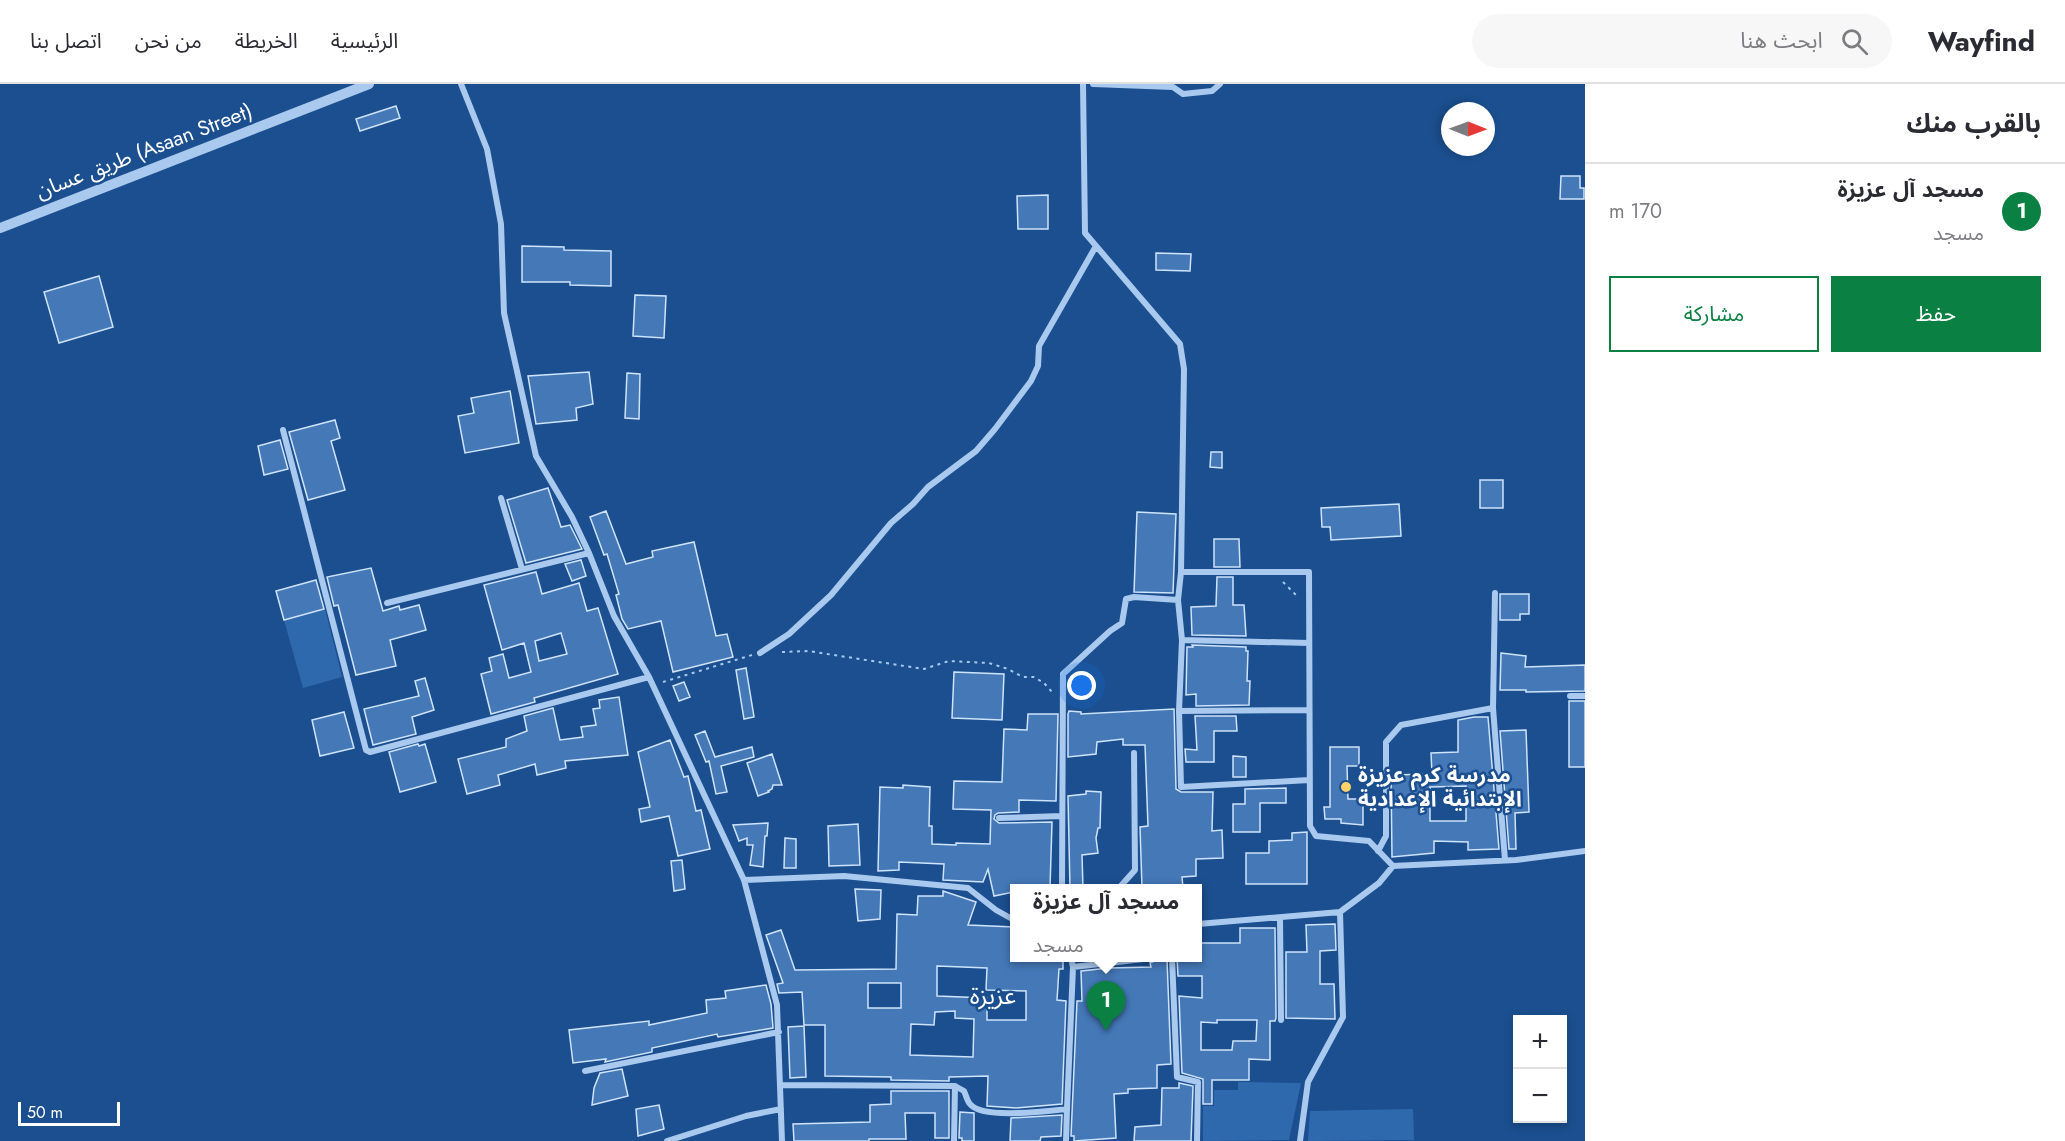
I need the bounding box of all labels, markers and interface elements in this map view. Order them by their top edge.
search box [1472,14,1892,68]
text: Wayfind [1928,21,2035,62]
text: ابحث هنا [1740,24,1823,56]
icon: search [1838,25,1871,58]
text: اتصل بنا [30,26,102,56]
text: من نحن [135,26,202,56]
text: الخريطة [235,26,298,56]
text: الرئيسية [331,26,398,56]
street label: طريق عسان (Asaan Street) [31,96,257,206]
north arrow [1441,102,1495,156]
text: بالقرب منك [1906,104,2041,142]
text: مسجد آل عزيزة [1838,173,1984,205]
text: 170 m [1609,197,1662,226]
text: 1 [2016,197,2027,226]
text: مسجد [1933,219,1984,248]
button: مشاركة [1609,276,1819,352]
button: حفظ [1831,276,2041,352]
your location [1067,671,1096,700]
place label: مدرسة كرم عزيزة الإبتدائية الإعدادية [1358,760,1522,814]
marker: مدرسة كرم عزيزة الإبتدائية الإعدادية [1339,780,1353,794]
popup [1010,884,1202,962]
text: مسجد آل عزيزة [1033,885,1179,917]
text: مسجد [1033,931,1084,960]
district label: عزيزة [970,978,1016,1013]
pin: 1 [1086,982,1126,1031]
map controls [1513,1015,1567,1123]
button: + [1513,1015,1567,1069]
button: − [1513,1069,1567,1123]
scale bar [18,1099,120,1126]
text: 50 m [27,1101,63,1124]

